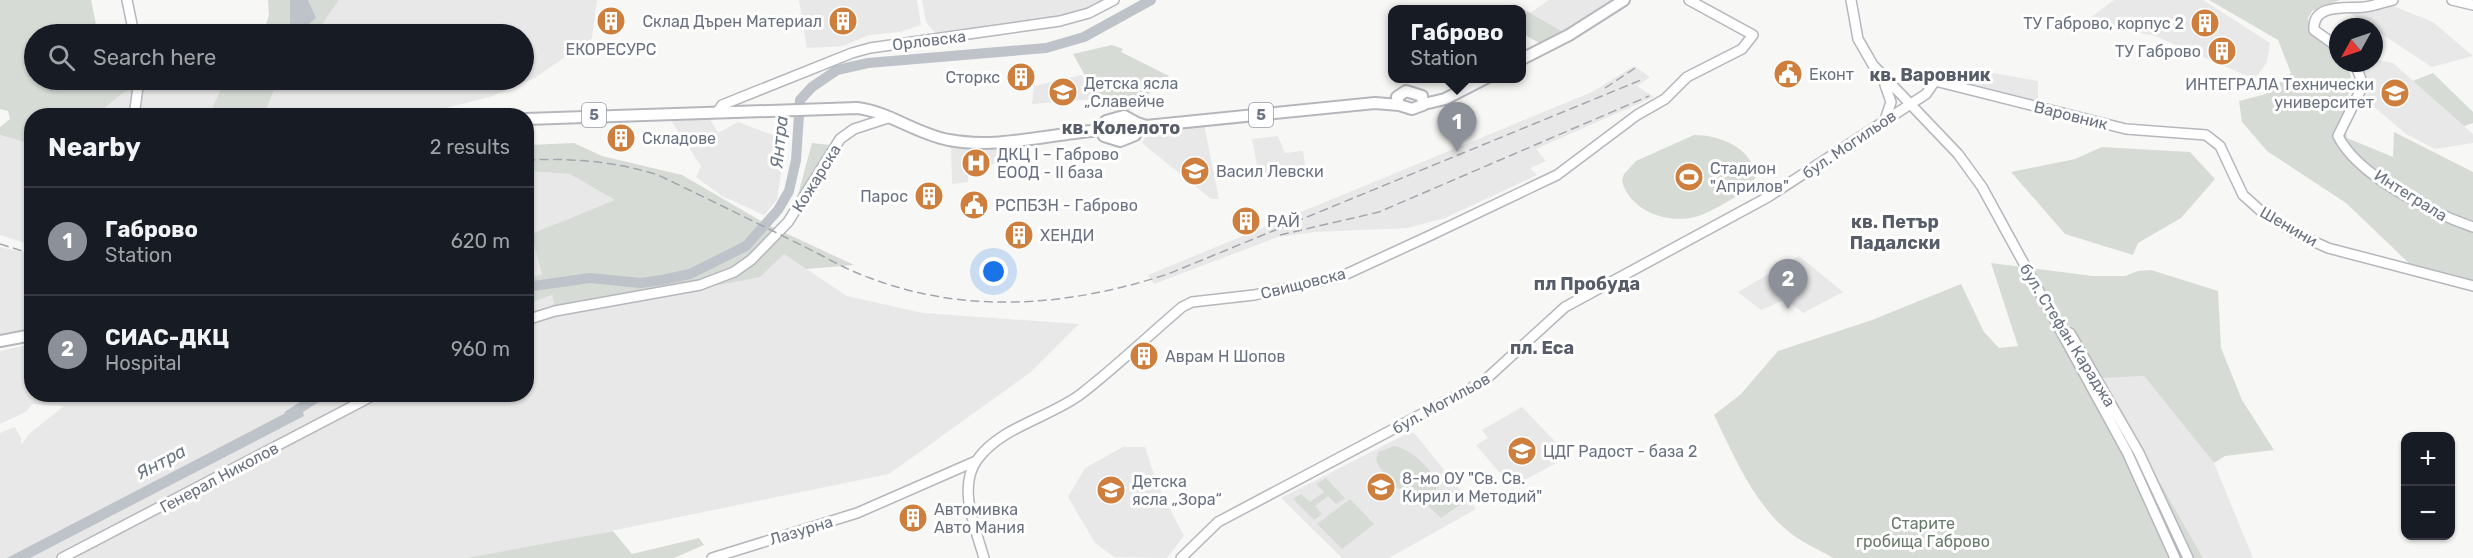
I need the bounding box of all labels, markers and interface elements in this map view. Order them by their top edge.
building icon: ЕКОРЕСУРС [595,5,627,37]
building icon: Склад Дърен Материал [827,5,859,37]
popup [1388,5,1526,83]
building icon: ТУ Габрово, корпус 2 [2189,7,2221,39]
place label: Склад Дърен Материал [642,12,822,31]
place label: ТУ Габрово, корпус 2 [2023,14,2184,33]
north arrow [2329,18,2383,72]
text: Габрово [1411,19,1504,46]
search box [24,24,534,90]
street label: Орловска [891,27,967,54]
building icon: ТУ Габрово [2206,35,2238,67]
place label: ЕКОРЕСУРС [565,40,657,59]
icon: search [45,41,78,74]
place label: ТУ Габрово [2115,42,2201,61]
text: Search here [93,44,216,71]
text: Station [1411,46,1478,70]
public building icon: Еконт [1772,58,1804,90]
building icon: Сторкс [1005,61,1037,93]
district label: кв. Варовник [1869,64,1991,86]
place label: Еконт [1809,65,1854,84]
place label: Сторкс [945,68,1000,87]
place label: Детска ясла „Славейче [1084,74,1178,111]
place label: ИНТЕГРАЛА Технически университет [2185,75,2374,112]
school or university icon: Детска ясла „Славейче [1047,76,1079,108]
school or university icon: ИНТЕГРАЛА Технически университет [2379,77,2411,109]
street label: Варовник [2032,97,2110,134]
pin: 1 [1438,102,1476,152]
road number: 5 [582,103,606,127]
road number: 5 [1249,103,1273,127]
street label: бул. Могильов [1799,106,1900,183]
water label: Янтра [765,114,793,170]
district label: кв. Колелото [1062,117,1180,139]
building icon: Складове [605,122,637,154]
place label: Складове [642,129,716,148]
text: Nearby [48,132,141,163]
text: 2 results [430,135,510,159]
street label: Кожарска [788,141,845,216]
place label: ДКЦ І – Габрово ЕООД - II база [997,145,1119,182]
hospital icon: ДКЦ І – Габрово ЕООД - II база [960,147,992,179]
school or university icon: Васил Левски [1179,155,1211,187]
place label: Стадион "Априлов" [1710,159,1789,196]
sports icon: Стадион "Априлов" [1673,161,1705,193]
place label: Васил Левски [1216,162,1324,181]
street label: Интеграла [2371,166,2451,225]
building icon: Парос [913,180,945,212]
place label: Парос [860,187,908,206]
public building icon: РСПБЗН - Габрово [958,189,990,221]
place label: РСПБЗН - Габрово [995,196,1138,215]
street label: Шенини [2257,202,2321,250]
building icon: РАЙ [1230,205,1262,237]
district label: кв. Петър Падалски [1850,211,1940,254]
place label: РАЙ [1267,212,1300,231]
text: Габрово [105,216,198,243]
building icon: ХЕНДИ [1003,219,1035,251]
place label: ХЕНДИ [1040,226,1094,245]
text: 1 [63,229,72,253]
text: 620 m [451,229,510,253]
text: Station [105,243,172,267]
your location [979,257,1008,286]
pin: 2 [1768,260,1808,309]
street label: бул. Стефан Караджа [2016,260,2119,410]
street label: Свищовска [1259,264,1348,303]
district label: пл Пробуда [1534,273,1640,295]
text: СИАС-ДКЦ [105,324,229,351]
text: 2 [61,337,74,361]
text: 960 m [451,337,510,361]
district label: пл. Еса [1510,337,1574,359]
building icon: Аврам Н Шопов [1128,340,1160,372]
place label: Аврам Н Шопов [1165,347,1285,366]
text: Hospital [105,351,181,375]
street label: бул. Могильов [1389,369,1493,438]
map controls [2401,432,2455,540]
button: + [2401,432,2455,486]
school or university icon: ЦДГ Радост - база 2 [1506,435,1538,467]
street label: Генерал Николов [157,438,282,517]
water label: Янтра [132,440,190,484]
place label: ЦДГ Радост - база 2 [1543,442,1697,461]
place label: 8-мо ОУ "Св. Св. Кирил и Методий" [1402,469,1542,506]
school or university icon: 8-мо ОУ "Св. Св. Кирил и Методий" [1365,471,1397,503]
place label: Детска ясла „Зора“ [1132,472,1222,509]
school or university icon: Детска ясла „Зора“ [1095,474,1127,506]
button: − [2401,486,2455,540]
place label: Автомивка Авто Мания [934,500,1025,537]
building icon: Автомивка Авто Мания [897,502,929,534]
street label: Лазурна [767,512,835,549]
park label: Старите гробища Габрово [1856,514,1990,551]

